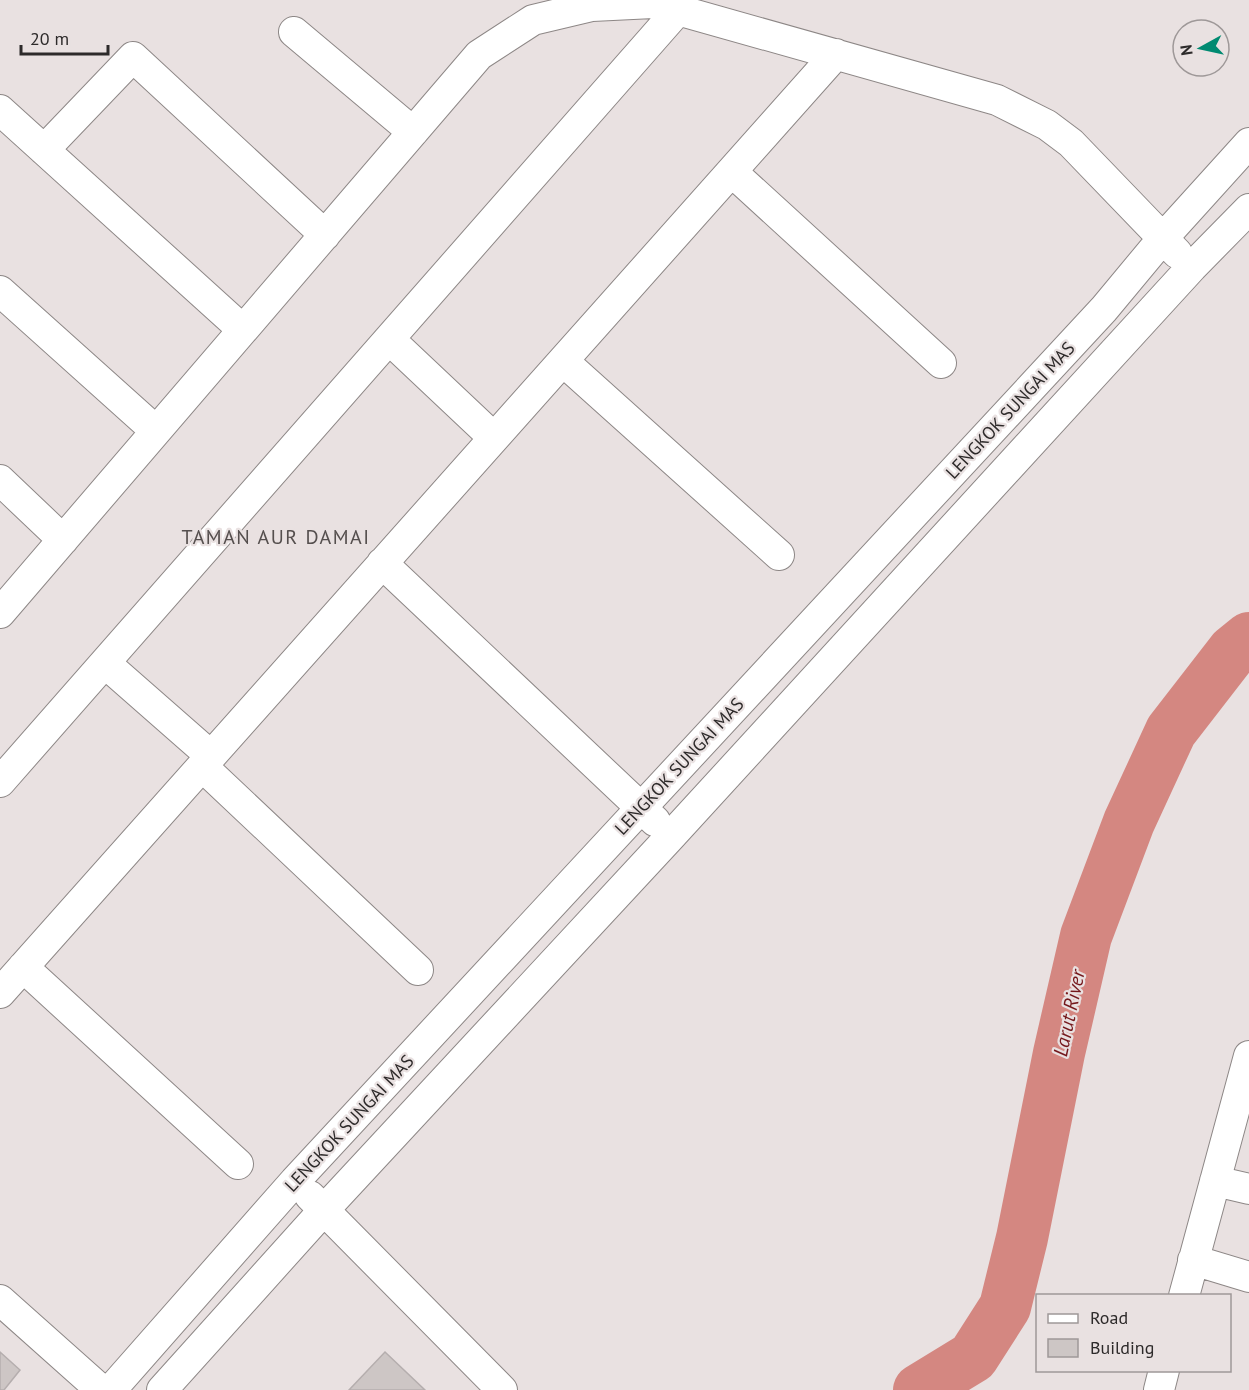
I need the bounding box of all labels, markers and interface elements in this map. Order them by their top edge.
scale bar [21,18,108,56]
north arrow [1171,18,1231,78]
text: 20 m [30,27,69,50]
text: N [1176,43,1197,57]
street label: LENGKOK SUNGAI MAS [941,337,1079,483]
district label: TAMAN AUR DAMAI [181,524,371,550]
street label: LENGKOK SUNGAI MAS [610,693,748,839]
water label: Larut River [1047,966,1091,1059]
street label: LENGKOK SUNGAI MAS [280,1050,418,1196]
legend [1036,1294,1231,1372]
text: Road [1090,1306,1128,1329]
text: Building [1090,1336,1154,1359]

